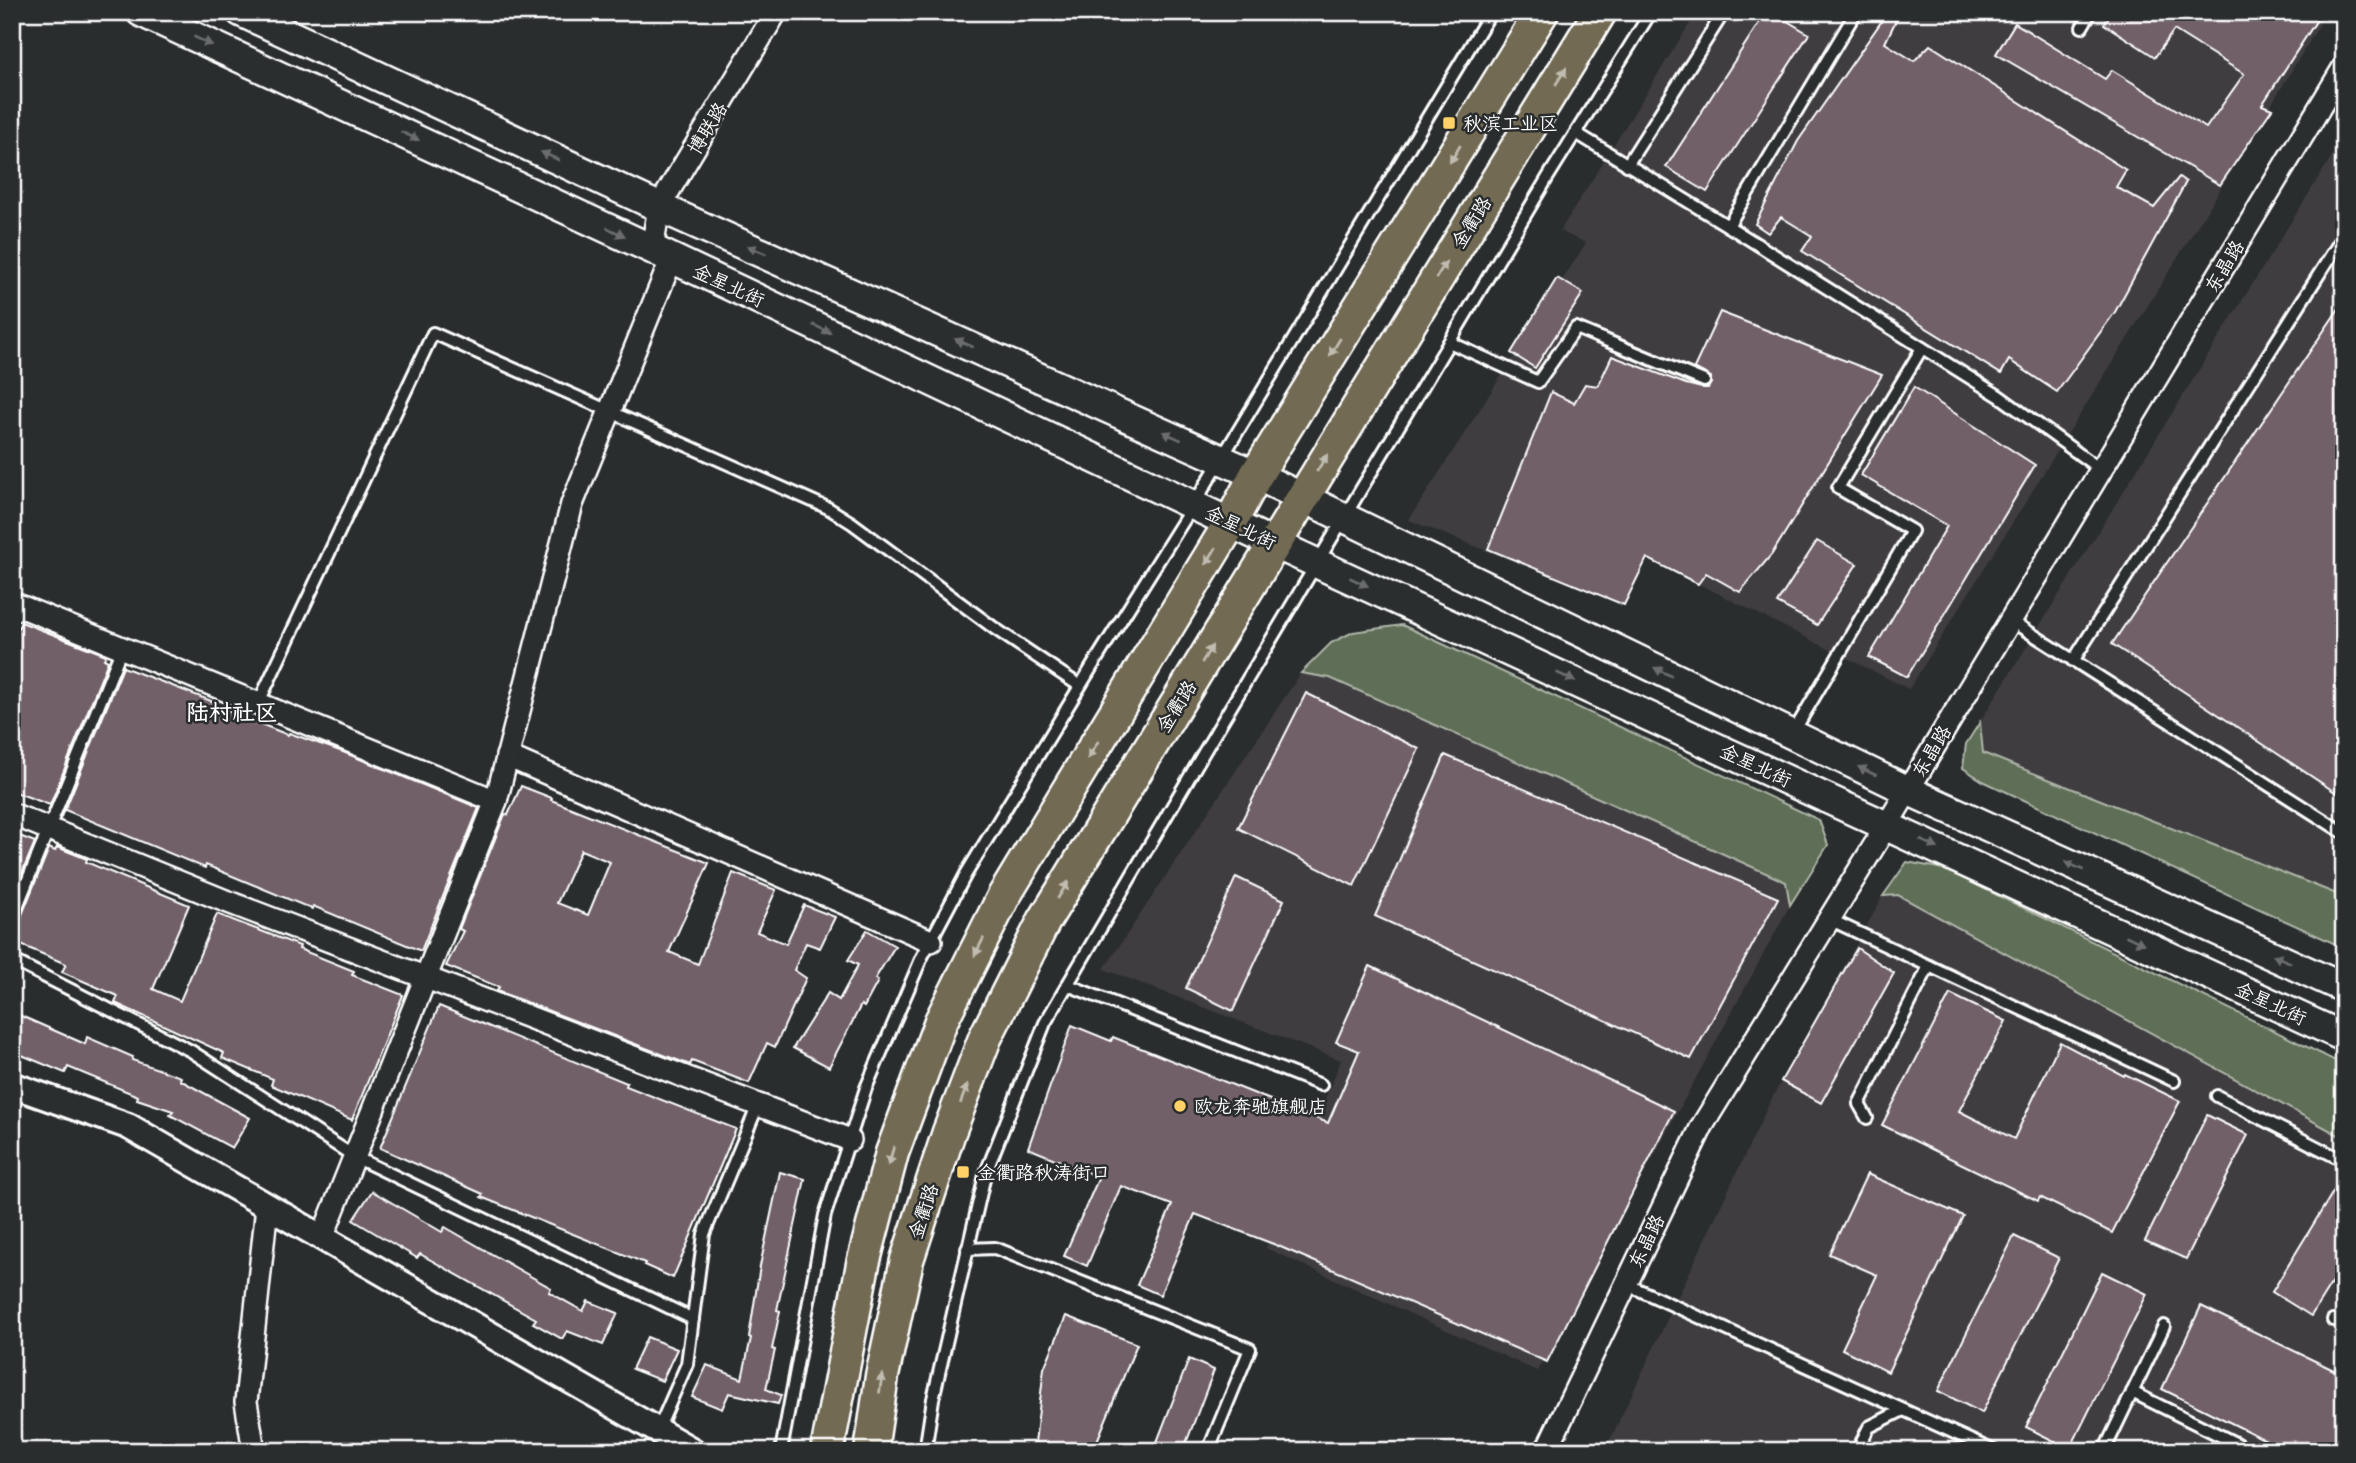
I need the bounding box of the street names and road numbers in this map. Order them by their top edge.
street label: 博联路 [682,97,735,160]
street label: 金衢路 [1446,191,1499,254]
street label: 东晶路 [2199,235,2252,298]
street label: 金星北街 [688,258,769,315]
street label: 金星北街 [1200,500,1280,557]
street label: 金衢路 [1151,675,1204,738]
street label: 东晶路 [1906,720,1959,783]
street label: 金星北街 [1715,738,1796,795]
street label: 金星北街 [2230,976,2311,1033]
street label: 金衢路 [903,1180,946,1243]
street label: 东晶路 [1623,1210,1672,1273]

